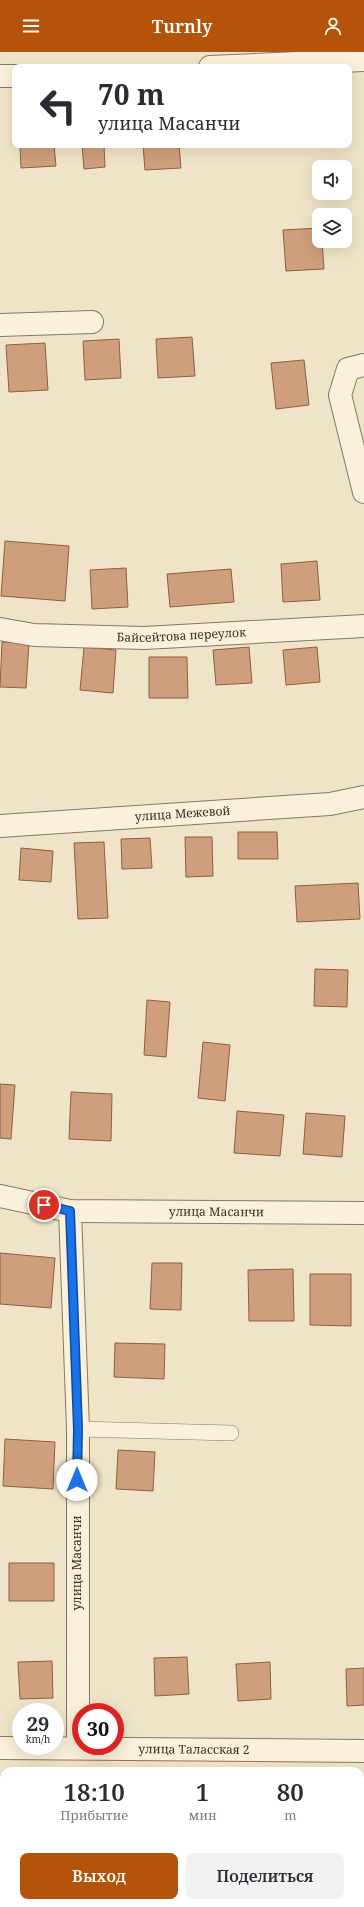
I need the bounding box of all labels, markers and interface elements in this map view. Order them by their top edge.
text: Turnly [152,14,212,38]
icon: menu [20,15,42,37]
icon: person [322,15,344,37]
text: 70 m [98,75,165,113]
icon: left [32,80,84,132]
text: улица Масанчи [98,111,240,135]
map controls [312,160,352,248]
button: sound [312,160,352,200]
button: layers [312,208,352,248]
street label: Байсейтова переулок [116,623,247,646]
street label: улица Межевой [134,802,231,825]
pin [27,1188,61,1222]
icon: arrive [33,1194,55,1216]
street label: улица Масанчи [169,1203,264,1220]
position arrow [56,1459,98,1501]
street label: улица Масанчи [68,1516,85,1610]
speed limit sign: 30 [72,1703,124,1755]
text: 29 [27,1710,49,1737]
text: km/h [26,1732,50,1746]
street label: улица Таласская 2 [138,1740,250,1758]
text: 18:10 [64,1775,125,1808]
text: 1 [196,1775,209,1808]
text: 80 [277,1775,304,1808]
text: Прибытие [60,1806,128,1824]
text: мин [188,1806,217,1824]
text: m [284,1806,296,1824]
button: Выход [20,1853,178,1899]
button: Поделиться [186,1853,344,1899]

